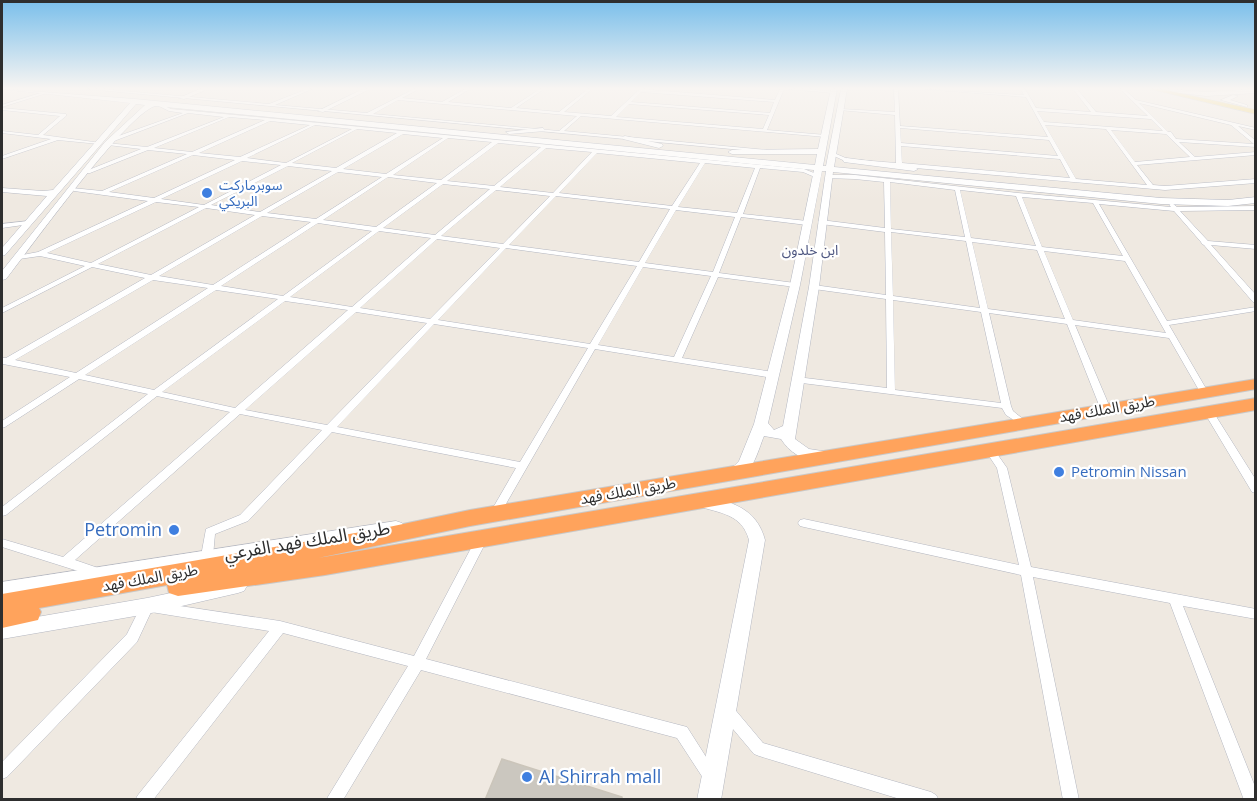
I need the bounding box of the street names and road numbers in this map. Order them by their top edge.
street label: طريق الملك فهد [1057,390,1156,427]
street label: طريق الملك فهد [578,472,677,509]
street label: طريق الملك فهد الفرعي [222,515,392,567]
street label: طريق الملك فهد [100,559,199,596]

